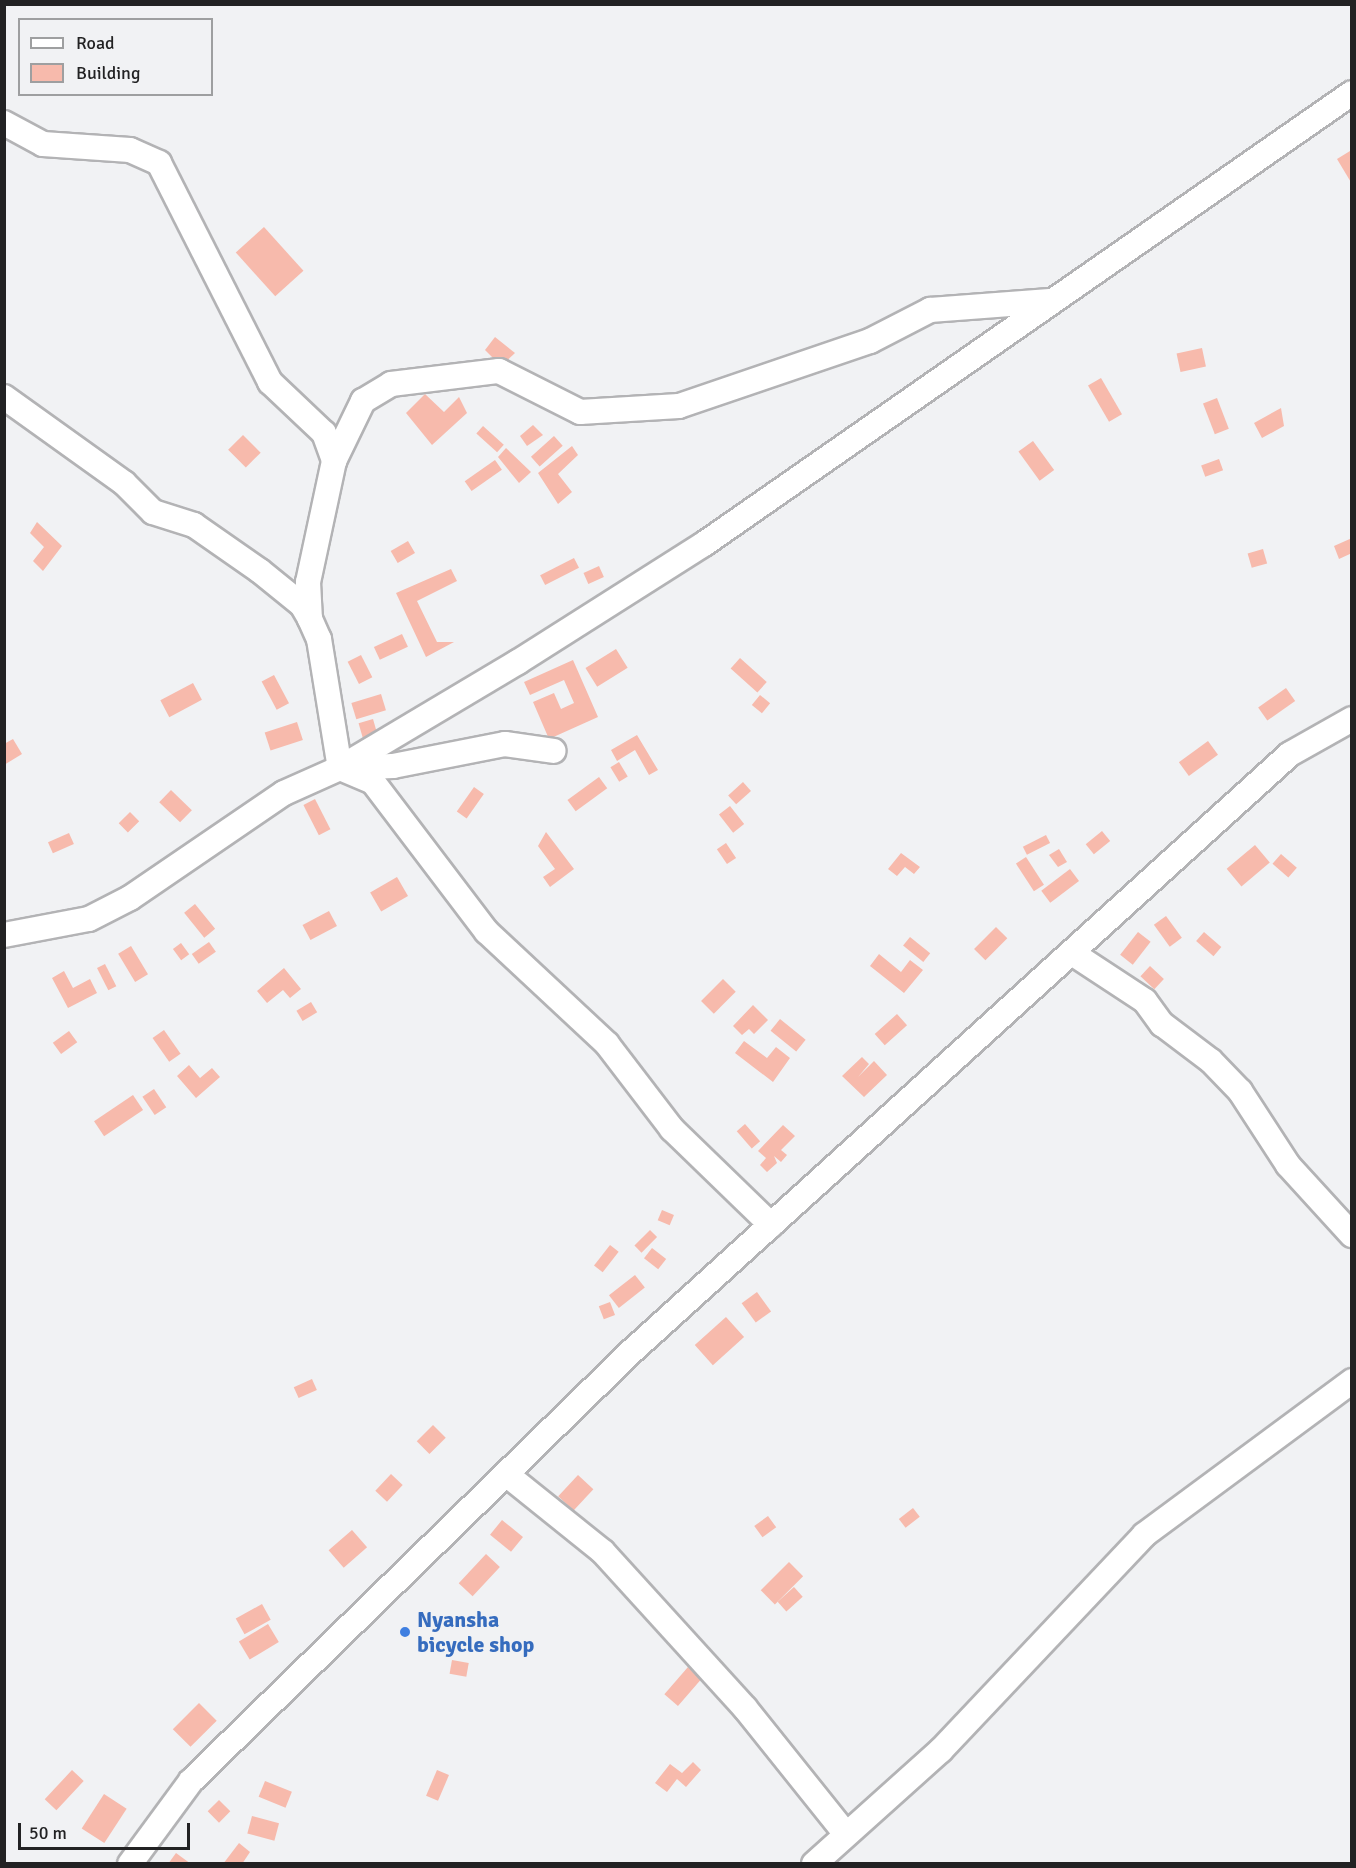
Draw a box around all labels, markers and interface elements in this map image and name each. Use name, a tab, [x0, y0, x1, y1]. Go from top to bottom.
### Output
legend	[18, 18, 213, 96]
text: Road	[76, 32, 115, 54]
text: Building	[76, 62, 140, 84]
place label: Nyansha bicycle shop	[417, 1606, 534, 1658]
marker: Nyansha bicycle shop	[398, 1625, 412, 1639]
scale bar	[21, 1811, 194, 1849]
text: 50 m	[29, 1822, 67, 1844]

